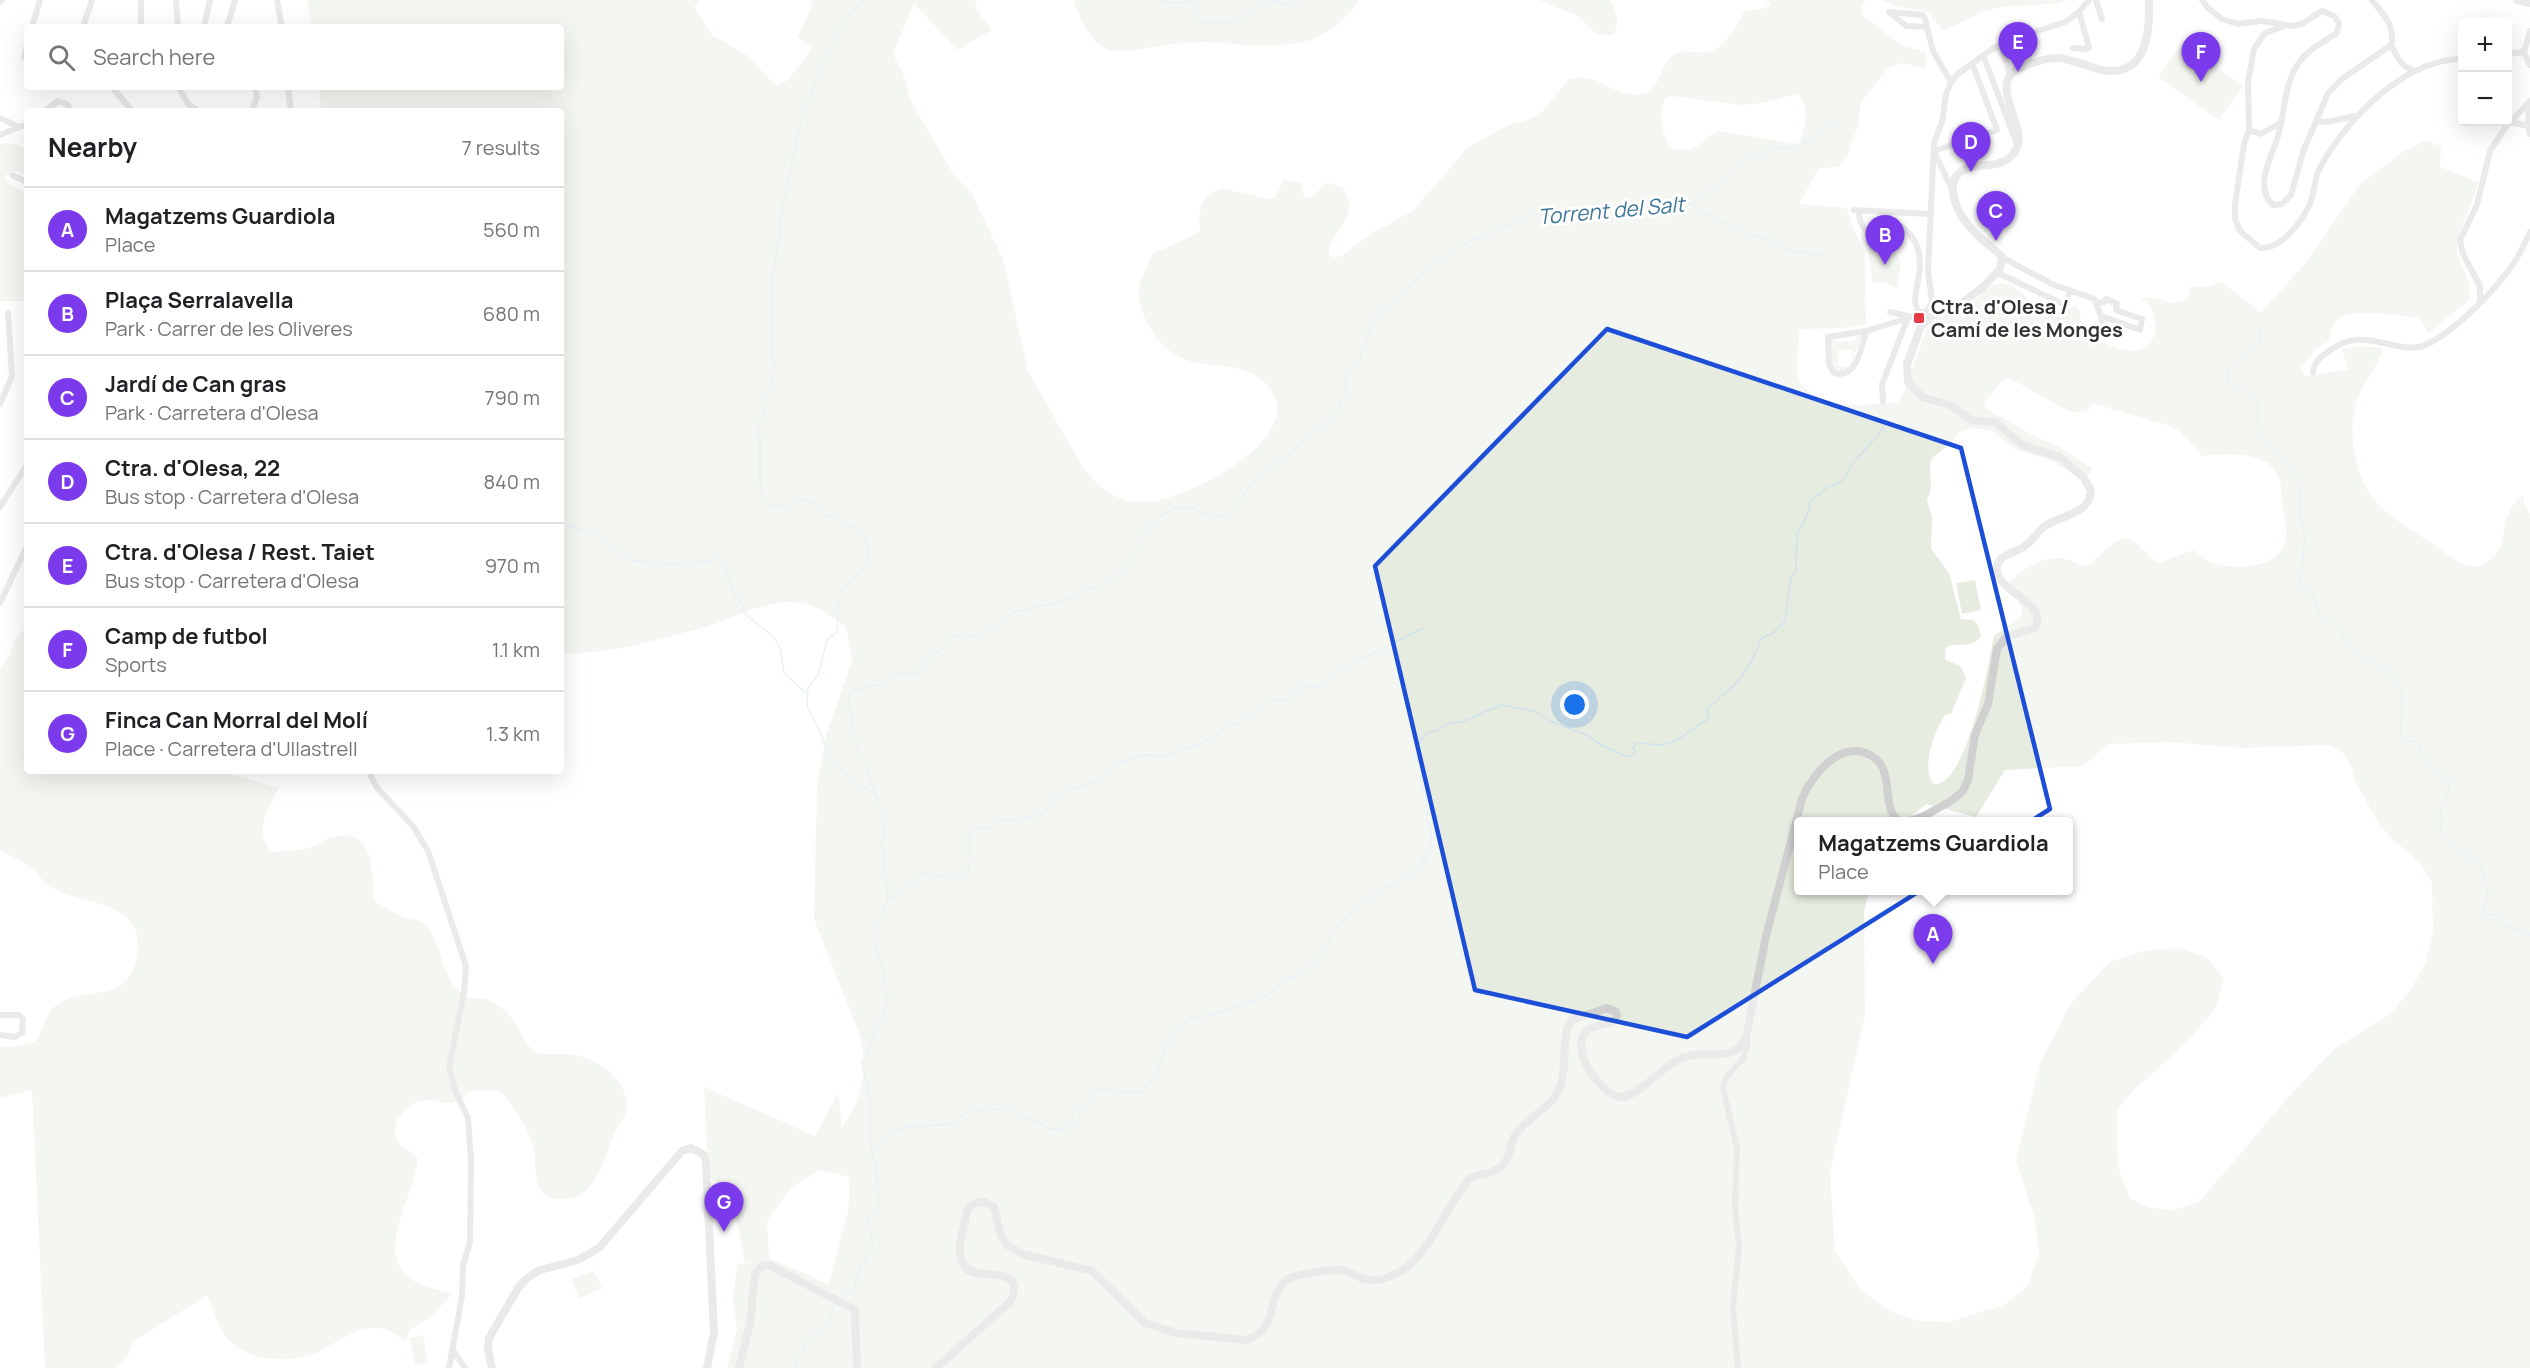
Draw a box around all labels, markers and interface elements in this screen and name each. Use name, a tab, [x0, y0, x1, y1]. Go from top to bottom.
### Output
map controls	[2458, 18, 2512, 126]
button: +	[2458, 18, 2512, 72]
pin: E	[1998, 22, 2038, 72]
search box	[24, 24, 564, 90]
pin: F	[2182, 32, 2220, 82]
icon: search	[45, 41, 78, 74]
text: Search here	[93, 42, 215, 72]
button: −	[2458, 72, 2512, 126]
pin: D	[1952, 122, 1990, 172]
text: Nearby	[48, 129, 137, 165]
text: 7 results	[462, 134, 540, 161]
water label: Torrent del Salt	[1537, 189, 1688, 230]
pin: C	[1976, 192, 2016, 241]
text: Magatzems Guardiola	[105, 201, 335, 231]
text: A	[61, 216, 74, 243]
text: 560 m	[483, 216, 540, 243]
pin: B	[1866, 216, 1904, 265]
text: Place	[105, 231, 155, 258]
text: Plaça Serralavella	[105, 285, 294, 315]
place label: Ctra. d'Olesa / Camí de les Monges	[1931, 293, 2123, 343]
text: B	[61, 300, 74, 327]
text: 680 m	[483, 300, 540, 327]
marker: Ctra. d'Olesa / Camí de les Monges	[1912, 311, 1926, 325]
text: Park · Carrer de les Oliveres	[105, 315, 353, 342]
text: Jardí de Can gras	[105, 369, 286, 399]
text: C	[60, 384, 75, 411]
text: 790 m	[484, 384, 540, 411]
text: Park · Carretera d'Olesa	[105, 399, 319, 426]
text: Ctra. d'Olesa, 22	[105, 453, 280, 483]
text: D	[60, 468, 75, 495]
text: 840 m	[483, 468, 540, 495]
text: Bus stop · Carretera d'Olesa	[105, 483, 359, 510]
text: Ctra. d'Olesa / Rest. Taiet	[105, 537, 375, 567]
text: E	[62, 552, 73, 579]
text: 970 m	[485, 552, 540, 579]
text: Bus stop · Carretera d'Olesa	[105, 567, 359, 594]
text: Camp de futbol	[105, 621, 268, 651]
text: F	[62, 636, 73, 663]
text: 1.1 km	[492, 636, 540, 663]
text: Sports	[105, 651, 167, 678]
your location	[1560, 690, 1589, 719]
text: Finca Can Morral del Molí	[105, 705, 368, 735]
text: G	[60, 720, 75, 747]
text: 1.3 km	[486, 720, 540, 747]
text: Place · Carretera d'Ullastrell	[105, 735, 358, 762]
popup	[1794, 817, 2073, 895]
text: Magatzems Guardiola	[1818, 828, 2049, 858]
text: Place	[1818, 858, 1869, 885]
pin: A	[1914, 914, 1952, 964]
pin: G	[704, 1182, 744, 1232]

